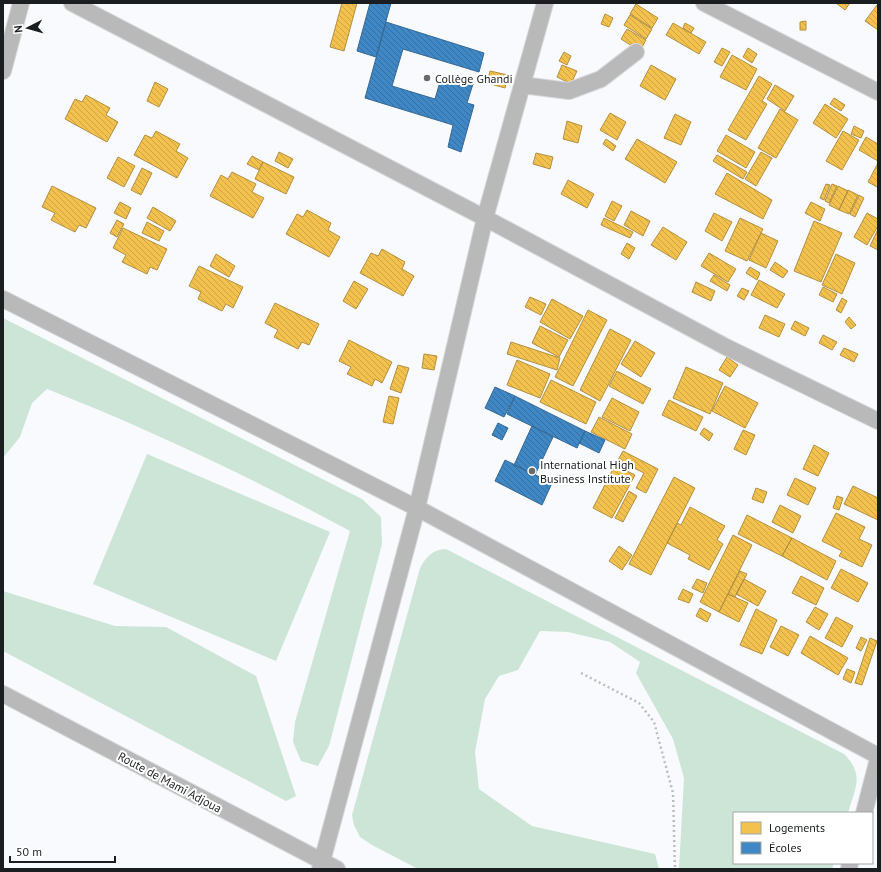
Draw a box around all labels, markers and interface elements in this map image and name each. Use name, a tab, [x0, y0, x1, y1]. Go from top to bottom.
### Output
north arrow	[8, 8, 48, 48]
text: N	[11, 25, 25, 33]
place label: Collège Ghandi	[435, 71, 513, 86]
marker: Collège Ghandi	[422, 73, 432, 83]
place label: International High Business Institute	[540, 457, 634, 486]
marker: International High Business Institute	[527, 466, 537, 476]
street label: Route de Mami Adjoua	[116, 748, 224, 816]
legend	[733, 812, 873, 864]
text: Logements	[769, 820, 825, 835]
scale bar	[10, 838, 115, 864]
text: Écoles	[769, 840, 802, 855]
text: 50 m	[16, 844, 42, 859]

